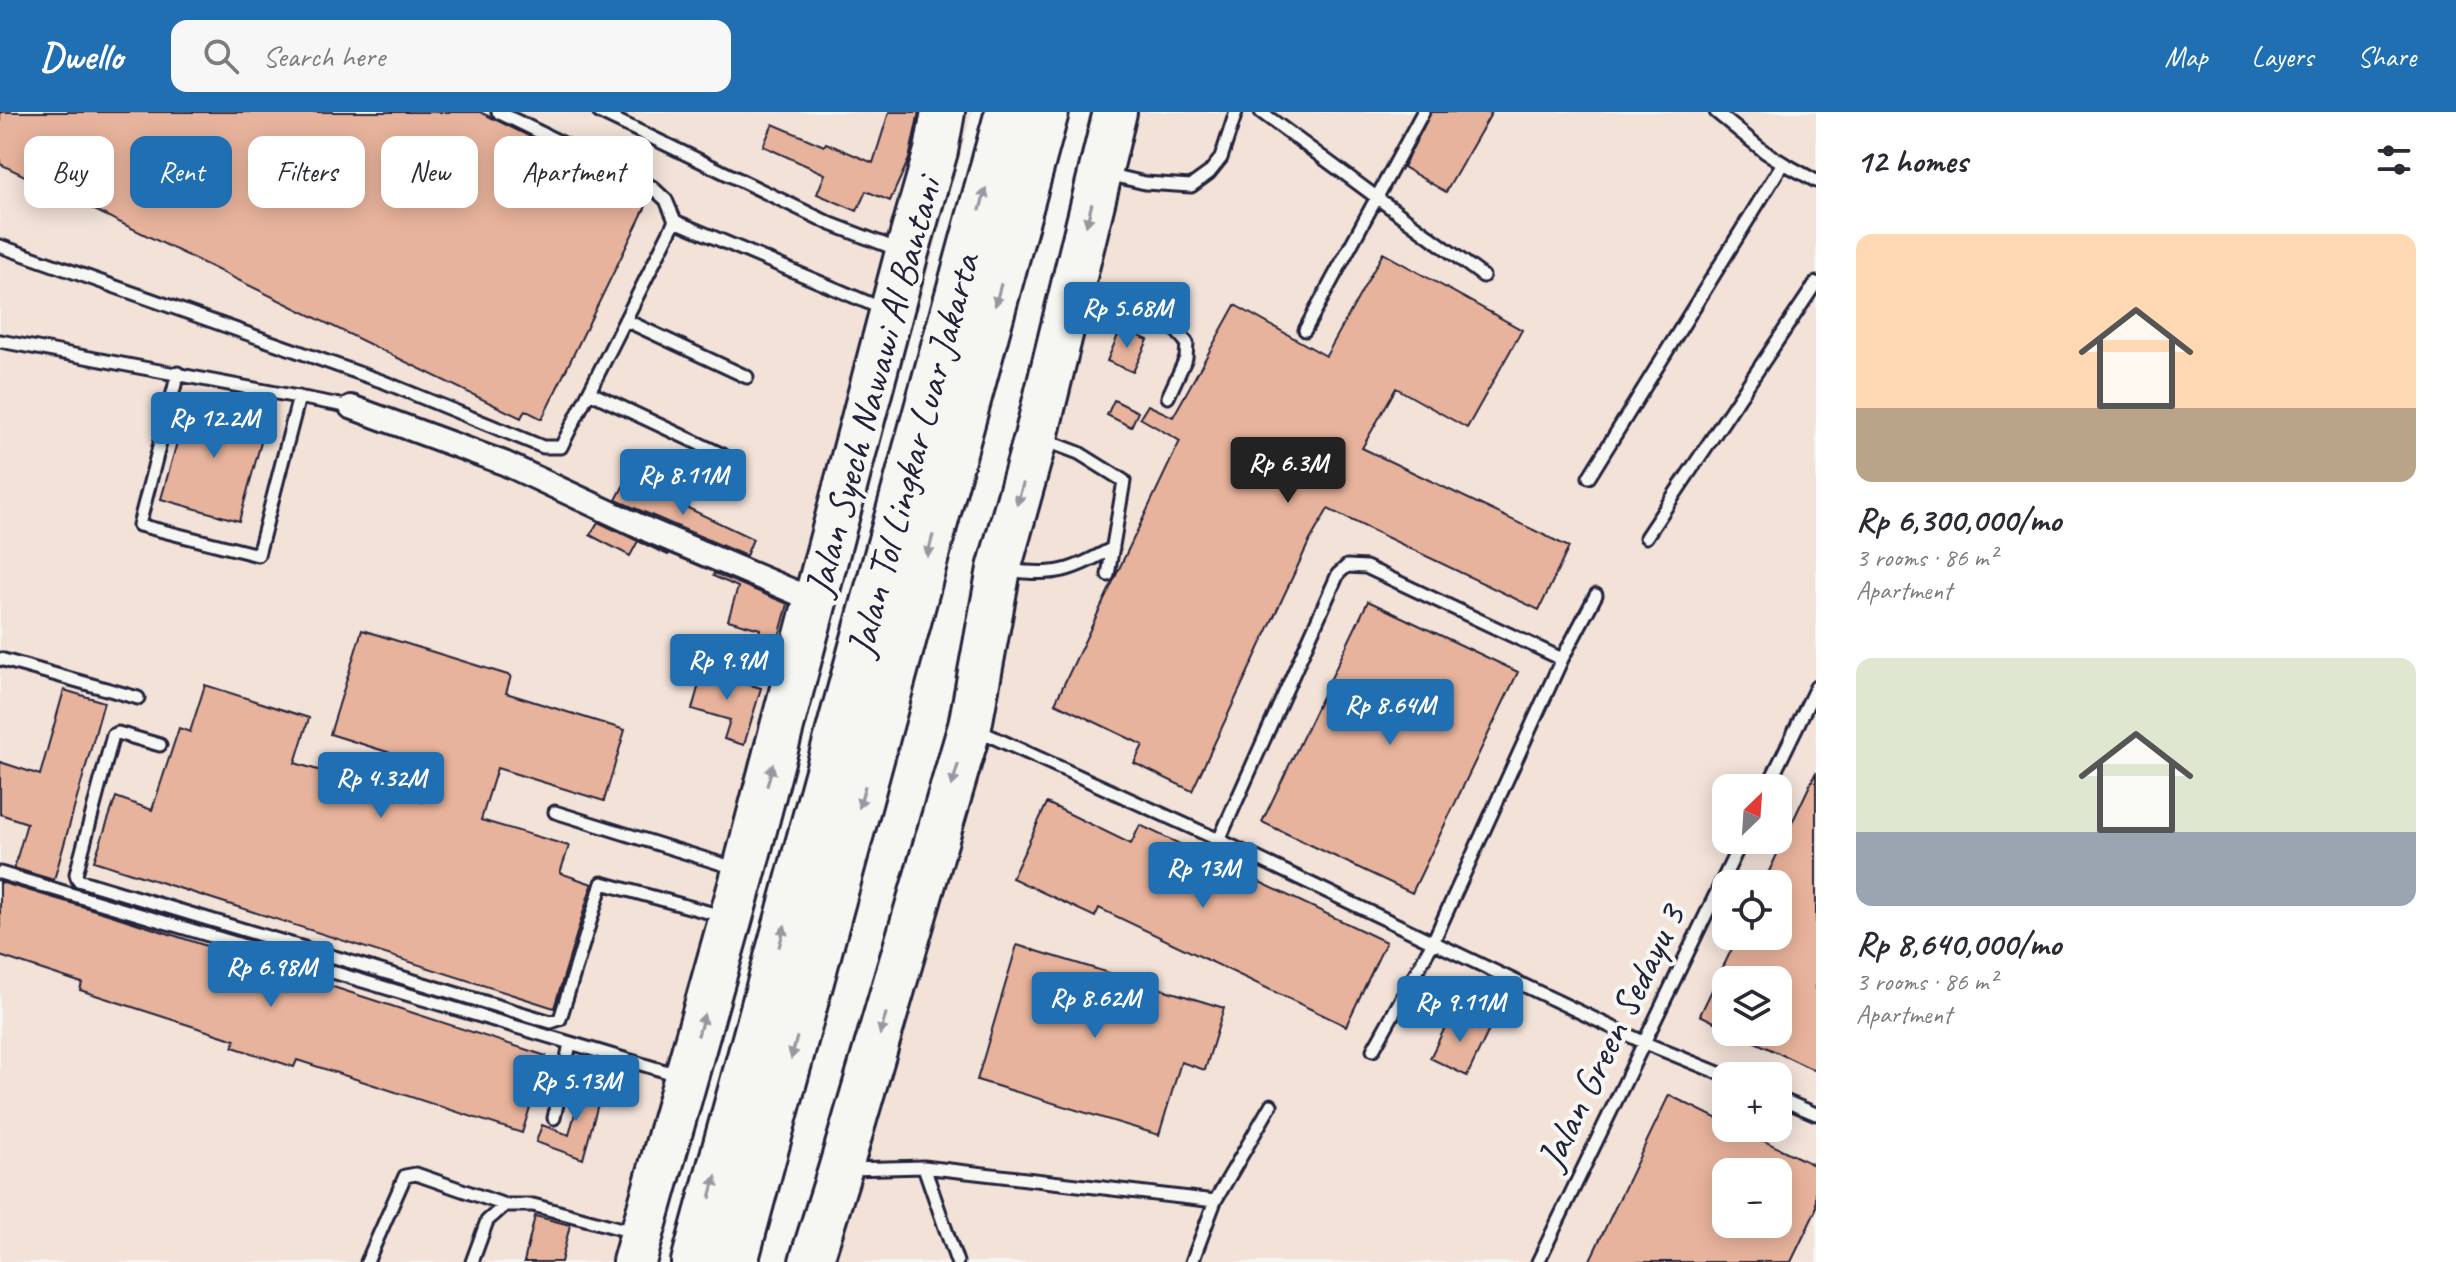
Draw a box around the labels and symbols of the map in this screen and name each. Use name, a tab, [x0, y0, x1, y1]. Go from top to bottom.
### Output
street label: Jalan Syech Nawawi Al Bantani	[793, 168, 954, 603]
one-way arrow	[978, 186, 990, 211]
one-way arrow	[1082, 202, 1095, 227]
street label: Jalan Tol Lingkar Luar Jakarta	[835, 246, 991, 664]
pin: Rp 5.68M	[1044, 282, 1210, 350]
one-way arrow	[991, 283, 1003, 308]
pin: Rp 12.2M	[131, 392, 297, 460]
pin: Rp 6.3M	[1214, 437, 1362, 505]
pin: Rp 8.11M	[600, 449, 766, 517]
one-way arrow	[1013, 482, 1025, 507]
one-way arrow	[923, 534, 935, 559]
pin: Rp 9.9M	[653, 634, 801, 702]
pin: Rp 8.64M	[1307, 679, 1473, 747]
pin: Rp 4.32M	[298, 752, 464, 820]
one-way arrow	[764, 762, 776, 787]
one-way arrow	[949, 762, 961, 787]
north arrow	[1712, 774, 1792, 854]
one-way arrow	[855, 786, 868, 810]
pin: Rp 13M	[1138, 842, 1268, 910]
street label: Jalan Green Sedayu 3	[1525, 894, 1698, 1179]
one-way arrow	[776, 923, 789, 947]
pin: Rp 6.98M	[188, 941, 354, 1009]
pin: Rp 8.62M	[1012, 972, 1178, 1040]
pin: Rp 9.11M	[1377, 976, 1543, 1044]
one-way arrow	[695, 1013, 708, 1037]
one-way arrow	[876, 1013, 889, 1037]
one-way arrow	[787, 1037, 800, 1061]
pin: Rp 5.13M	[493, 1055, 659, 1123]
one-way arrow	[708, 1174, 720, 1199]

